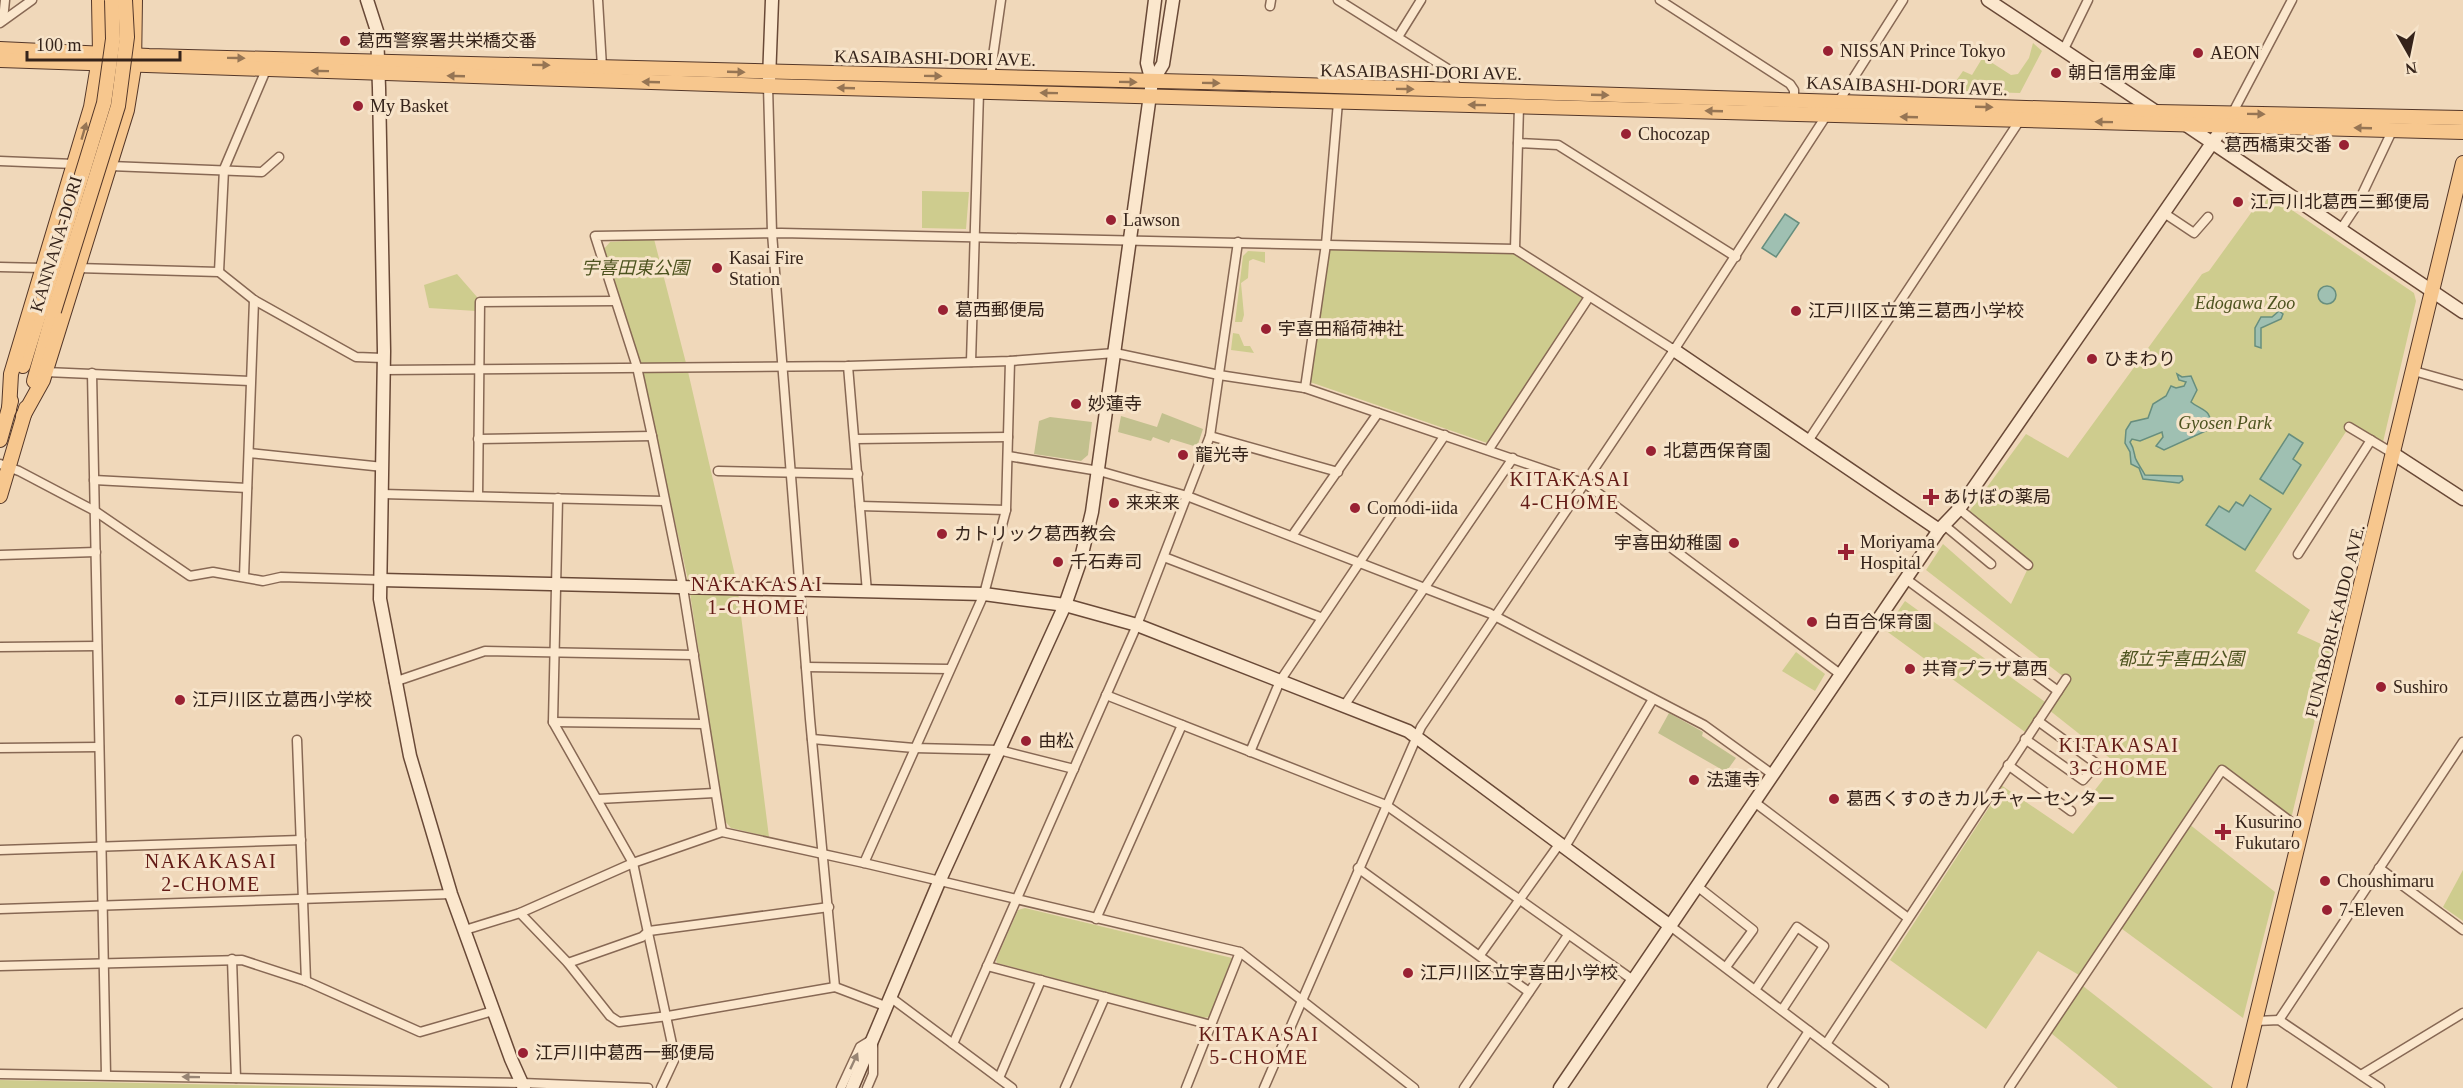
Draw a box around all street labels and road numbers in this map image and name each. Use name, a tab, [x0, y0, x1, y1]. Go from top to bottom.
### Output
street label: KASAIBASHI-DORI AVE.	[834, 46, 1036, 70]
street label: KASAIBASHI-DORI AVE.	[1320, 60, 1522, 84]
street label: KASAIBASHI-DORI AVE.	[1806, 72, 2008, 100]
street label: KANNANA-DORI	[26, 174, 86, 314]
street label: FUNABORI-KAIDO AVE.	[2301, 522, 2369, 720]

